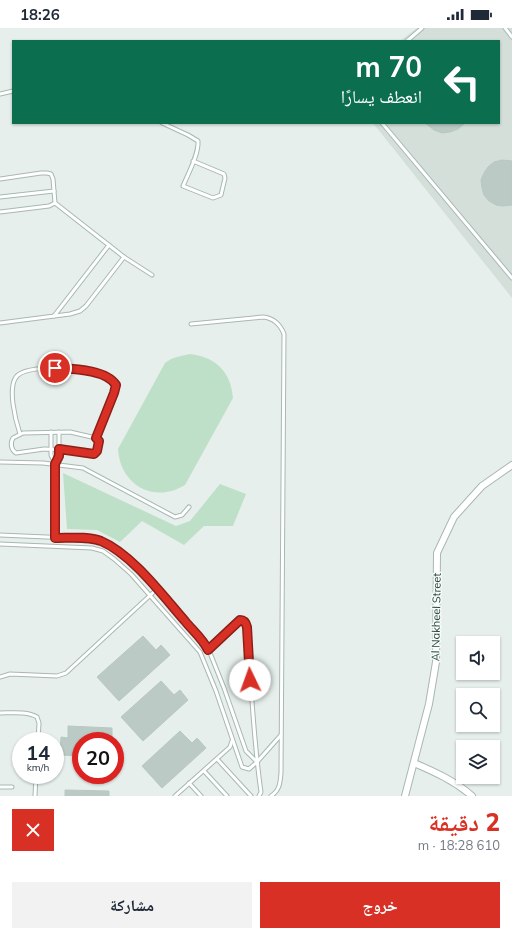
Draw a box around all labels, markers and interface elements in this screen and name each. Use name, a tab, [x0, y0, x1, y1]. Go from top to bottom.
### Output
text: 18:26	[20, 5, 60, 24]
text: 70 m	[356, 49, 422, 84]
icon: left	[436, 56, 488, 108]
text: انعطف يسارًا	[341, 85, 422, 108]
pin	[38, 351, 72, 385]
icon: arrive	[44, 357, 66, 379]
street label: Al Nakheel Street	[428, 573, 444, 661]
map controls	[456, 636, 500, 784]
button: sound	[456, 636, 500, 680]
position arrow	[229, 659, 271, 701]
button: search	[456, 688, 500, 732]
speed limit sign: 20	[72, 732, 124, 784]
text: 14	[26, 740, 50, 765]
button: layers	[456, 740, 500, 784]
text: km/h	[27, 761, 49, 774]
text: 2 دقيقة	[428, 807, 500, 837]
button: close	[12, 809, 54, 851]
text: 610 m · 18:28	[418, 837, 500, 853]
button: مشاركة	[12, 882, 252, 928]
button: خروج	[260, 882, 500, 928]

